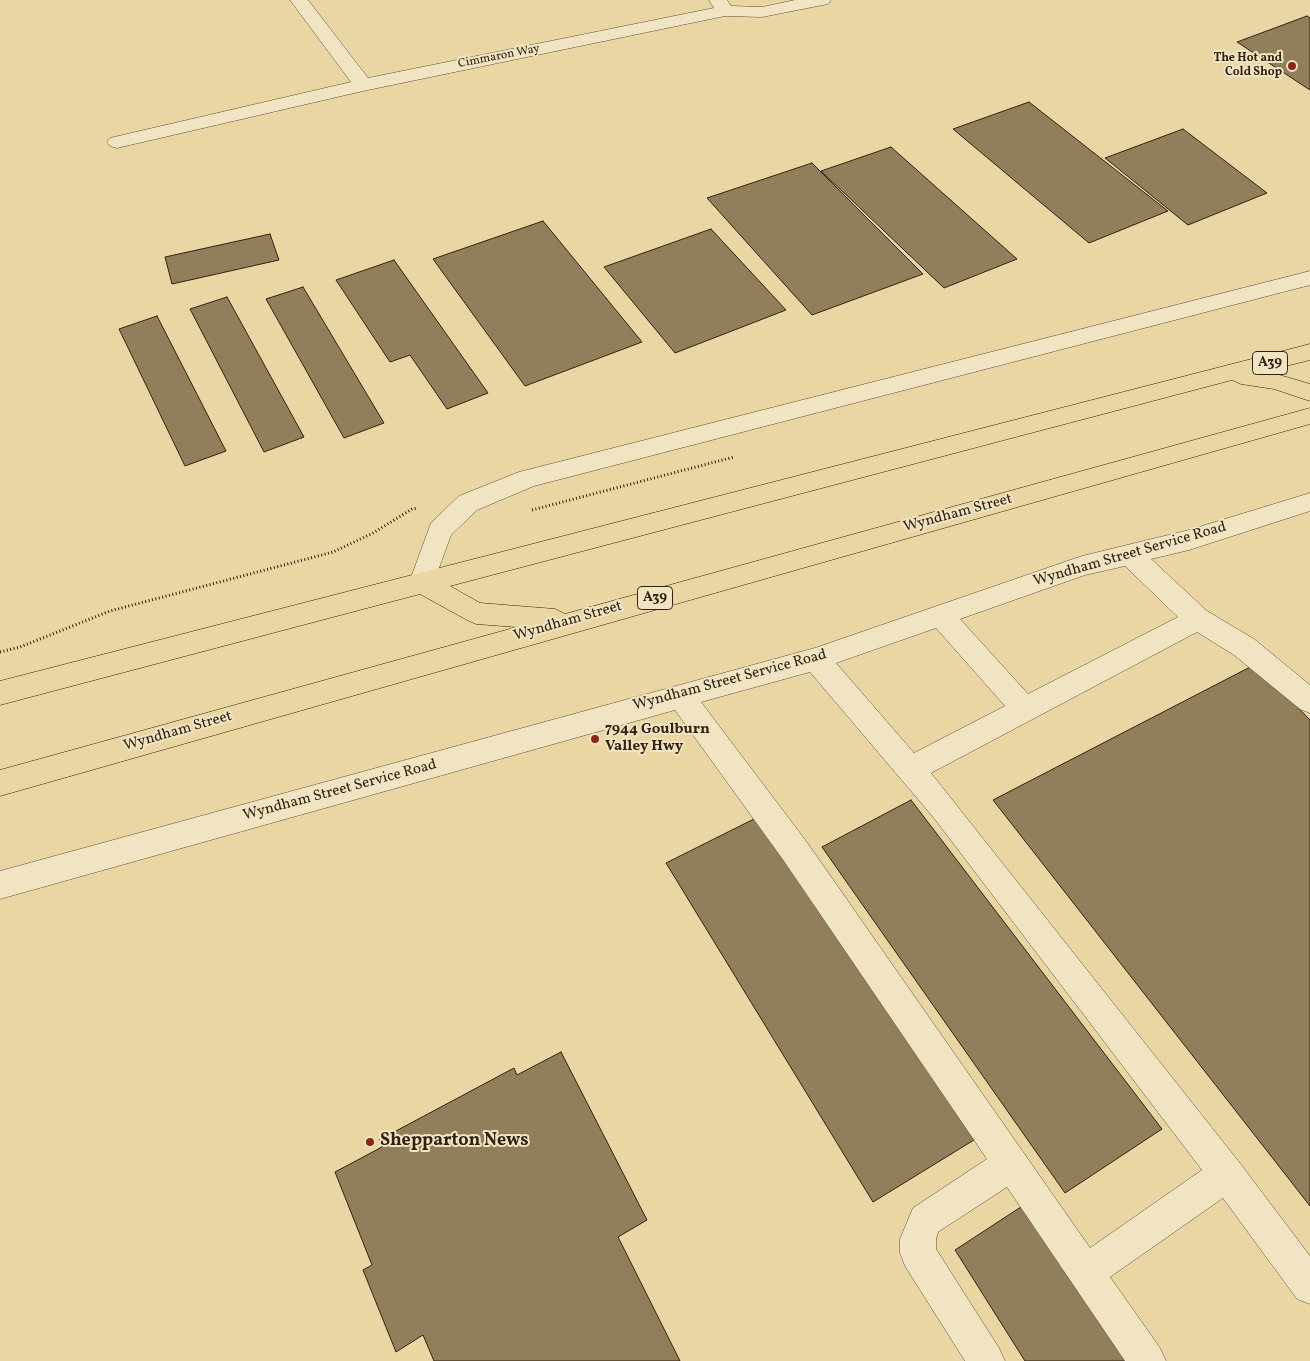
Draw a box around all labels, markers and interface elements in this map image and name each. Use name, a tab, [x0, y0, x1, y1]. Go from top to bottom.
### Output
street label: Cimmaron Way	[457, 42, 541, 72]
place label: The Hot and Cold Shop	[1214, 52, 1282, 80]
marker: The Hot and Cold Shop	[1286, 60, 1298, 72]
road number: A39	[1252, 352, 1288, 374]
street label: Wyndham Street	[902, 491, 1014, 537]
street label: Wyndham Street Service Road	[1032, 519, 1228, 591]
road number: A39	[638, 586, 672, 610]
street label: Wyndham Street	[512, 598, 624, 646]
street label: Wyndham Street Service Road	[631, 646, 829, 716]
street label: Wyndham Street	[122, 708, 234, 756]
place label: 7944 Goulburn Valley Hwy	[605, 721, 710, 756]
marker: 7944 Goulburn Valley Hwy	[589, 733, 601, 745]
street label: Wyndham Street Service Road	[241, 756, 439, 826]
place label: Shepparton News	[380, 1131, 528, 1153]
marker: Shepparton News	[364, 1136, 376, 1148]

